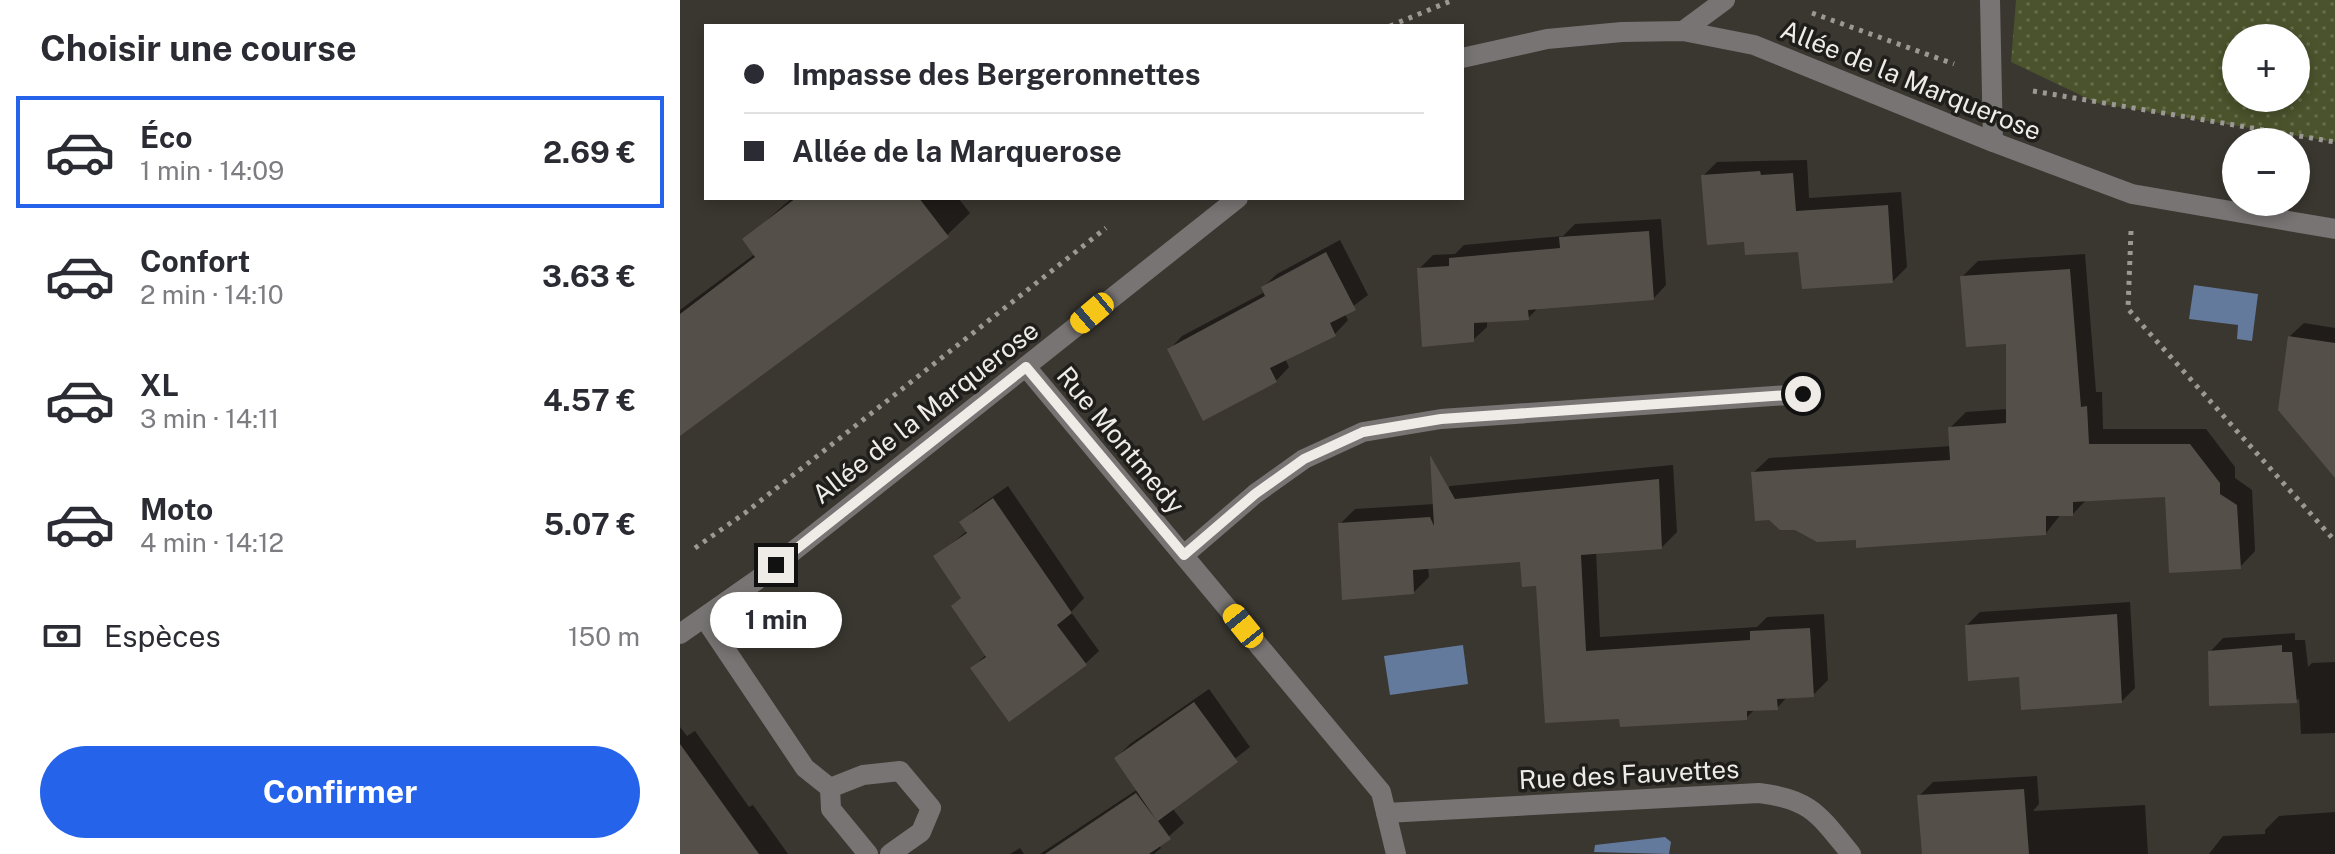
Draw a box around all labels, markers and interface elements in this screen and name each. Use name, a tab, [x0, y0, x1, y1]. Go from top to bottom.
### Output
street label: Allée de la Marquerose	[1776, 13, 2046, 147]
map controls	[2222, 24, 2310, 216]
button: +	[2222, 24, 2310, 112]
text: Choisir une course	[40, 27, 357, 69]
text: Impasse des Bergeronnettes	[792, 56, 1201, 92]
icon: car	[44, 116, 116, 188]
text: Éco	[140, 119, 193, 155]
button: −	[2222, 128, 2310, 216]
text: Allée de la Marquerose	[792, 133, 1122, 169]
text: 2.69 €	[543, 134, 636, 170]
text: 1 min · 14:09	[140, 155, 284, 186]
icon: car	[44, 240, 116, 312]
text: Confort	[140, 243, 250, 279]
text: 3.63 €	[542, 258, 636, 294]
text: 2 min · 14:10	[140, 279, 284, 310]
car	[1066, 288, 1118, 338]
street label: Allée de la Marquerose	[806, 314, 1044, 510]
street label: Rue Montmedy	[1051, 360, 1191, 520]
icon: car	[44, 364, 116, 436]
text: XL	[140, 367, 179, 403]
route start	[1785, 376, 1821, 412]
text: 4.57 €	[543, 382, 636, 418]
text: 3 min · 14:11	[140, 403, 279, 434]
icon: car	[44, 488, 116, 560]
text: Moto	[140, 491, 213, 527]
text: 5.07 €	[544, 506, 636, 542]
text: 4 min · 14:12	[140, 527, 284, 558]
route end	[758, 547, 794, 583]
callout: 1 min	[710, 593, 842, 649]
car	[1219, 600, 1267, 652]
text: 1 min	[745, 604, 807, 635]
icon: cash	[40, 614, 84, 658]
text: Espèces	[104, 618, 221, 654]
text: 150 m	[568, 621, 640, 652]
button: Confirmer	[40, 746, 640, 838]
street label: Rue des Fauvettes	[1518, 753, 1740, 795]

